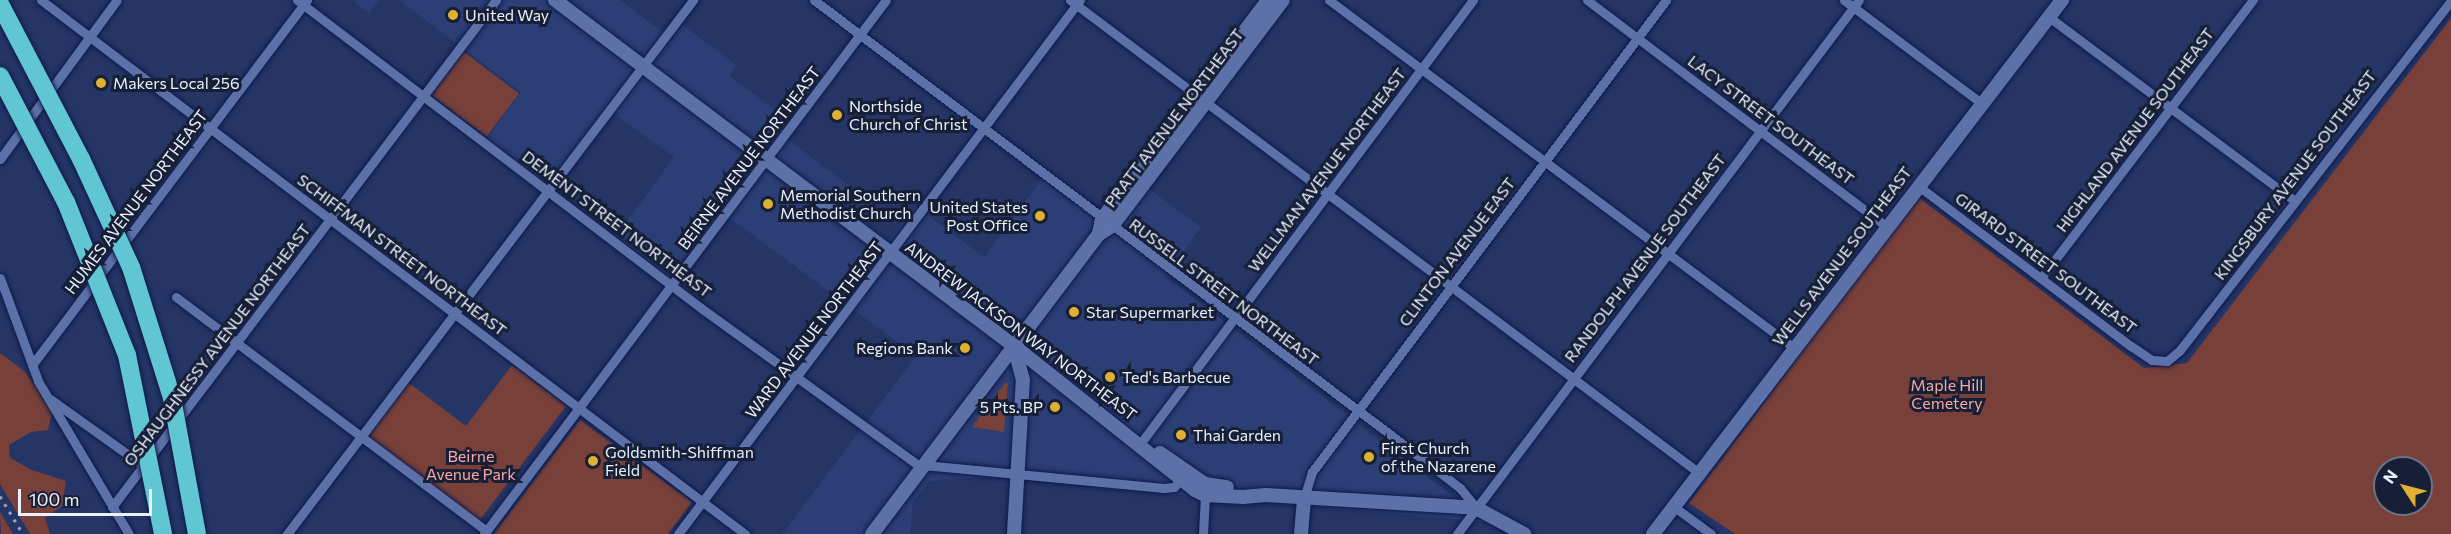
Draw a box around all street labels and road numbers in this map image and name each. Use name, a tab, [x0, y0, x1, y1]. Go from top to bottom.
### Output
street label: HIGHLAND AVENUE SOUTHEAST	[2052, 24, 2218, 236]
street label: PRATT AVENUE NORTHEAST	[1101, 25, 1247, 211]
street label: LACY STREET SOUTHEAST	[1684, 51, 1858, 189]
street label: BEIRNE AVENUE NORTHEAST	[674, 63, 824, 253]
street label: WELLMAN AVENUE NORTHEAST	[1244, 64, 1410, 276]
street label: KINGSBURY AVENUE SOUTHEAST	[2210, 67, 2380, 283]
street label: HUMES AVENUE NORTHEAST	[61, 106, 211, 298]
street label: DEMENT STREET NORTHEAST	[519, 147, 715, 301]
street label: RANDOLPH AVENUE SOUTHEAST	[1560, 150, 1730, 366]
street label: WELLS AVENUE SOUTHEAST	[1768, 163, 1916, 349]
street label: SCHIFFMAN STREET NORTHEAST	[294, 170, 510, 340]
street label: CLINTON AVENUE EAST	[1395, 174, 1519, 330]
street label: GIRARD STREET SOUTHEAST	[1951, 188, 2141, 338]
street label: RUSSELL STREET NORTHEAST	[1126, 215, 1322, 369]
street label: OSHAUGHNESSY AVENUE NORTHEAST	[120, 220, 314, 470]
street label: WARD AVENUE NORTHEAST	[741, 238, 887, 422]
street label: ANDREW JACKSON WAY NORTHEAST	[901, 238, 1141, 424]

